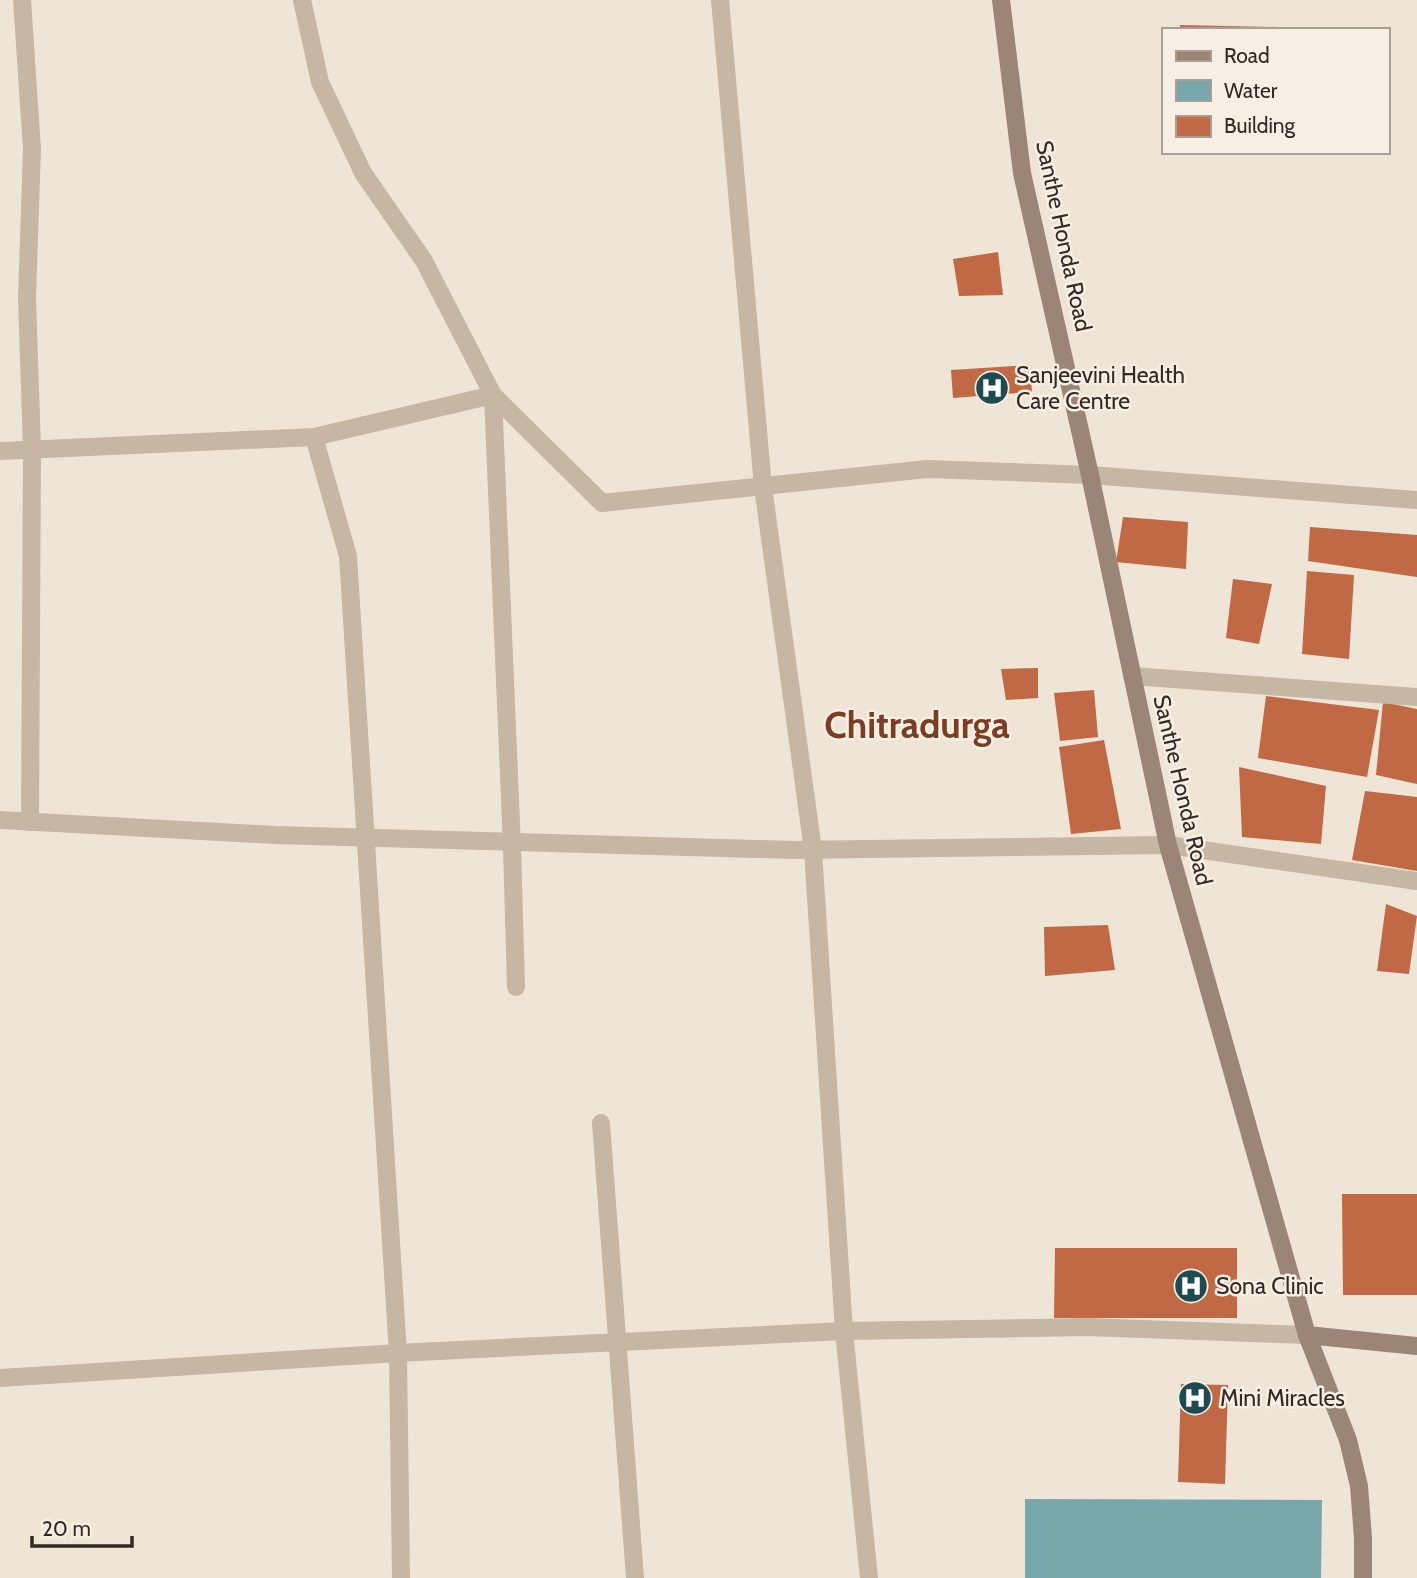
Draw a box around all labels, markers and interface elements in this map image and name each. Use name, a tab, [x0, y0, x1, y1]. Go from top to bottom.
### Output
legend	[1162, 28, 1389, 154]
text: Road	[1224, 43, 1270, 68]
text: Water	[1224, 78, 1278, 103]
text: Building	[1224, 113, 1296, 138]
street label: Santhe Honda Road	[1030, 138, 1098, 334]
place label: Sanjeevini Health Care Centre	[1016, 361, 1185, 415]
hospital icon: Sanjeevini Health Care Centre	[973, 369, 1011, 407]
street label: Santhe Honda Road	[1147, 692, 1219, 888]
district label: Chitradurga	[824, 702, 1010, 747]
hospital icon: Sona Clinic	[1172, 1267, 1210, 1305]
place label: Sona Clinic	[1216, 1272, 1324, 1300]
hospital icon: Mini Miracles	[1176, 1379, 1214, 1417]
place label: Mini Miracles	[1220, 1384, 1345, 1412]
scale bar	[32, 1504, 131, 1548]
text: 20 m	[42, 1516, 91, 1541]

